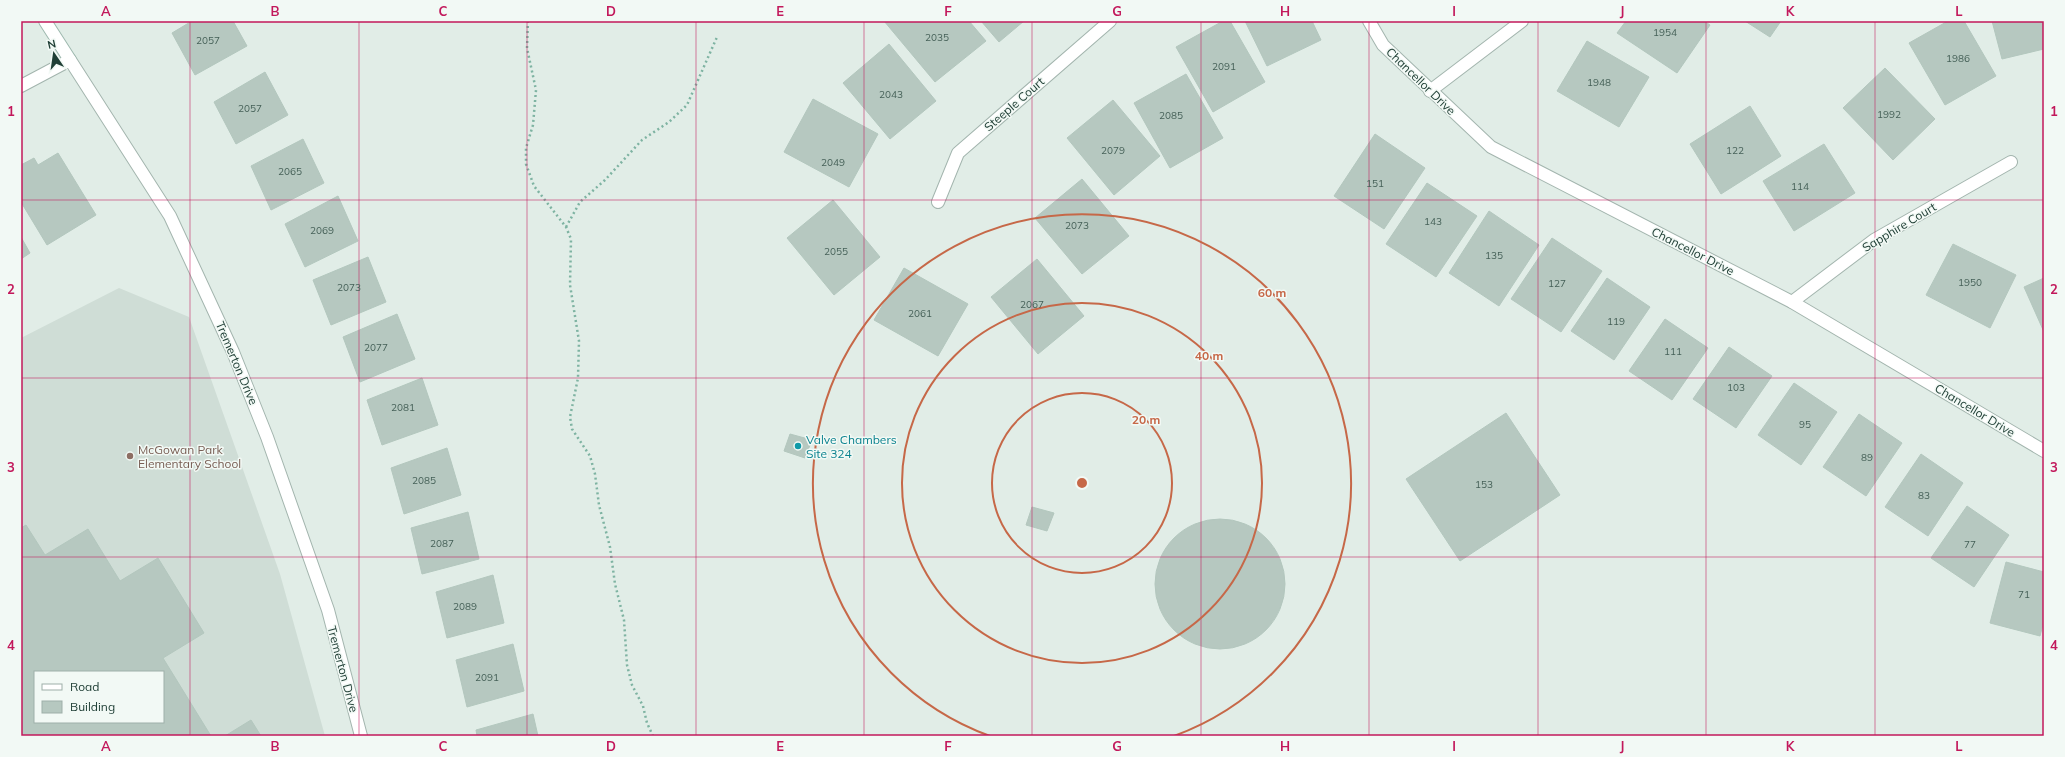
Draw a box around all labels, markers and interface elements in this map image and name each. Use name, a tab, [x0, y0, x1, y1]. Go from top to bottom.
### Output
text: A	[101, 3, 111, 19]
text: B	[271, 3, 280, 19]
text: C	[439, 3, 448, 19]
text: D	[606, 3, 616, 19]
text: E	[776, 3, 784, 19]
text: F	[944, 3, 952, 19]
text: G	[1112, 3, 1122, 19]
text: H	[1280, 3, 1290, 19]
text: I	[1452, 3, 1456, 19]
text: J	[1620, 3, 1624, 19]
text: K	[1786, 3, 1796, 19]
text: L	[1955, 3, 1963, 19]
house number: 1954	[1653, 26, 1677, 39]
house number: 2035	[925, 31, 949, 44]
north arrow	[34, 34, 74, 74]
house number: 2057	[196, 34, 220, 47]
text: N	[46, 37, 57, 52]
street label: Chancellor Drive	[1383, 44, 1459, 118]
house number: 1986	[1946, 52, 1970, 65]
house number: 2091	[1212, 60, 1236, 73]
street label: Steeple Court	[981, 74, 1047, 134]
house number: 1948	[1587, 76, 1611, 89]
house number: 2043	[879, 88, 903, 101]
house number: 2057	[238, 102, 262, 115]
text: 1	[7, 103, 15, 119]
text: 1	[2050, 103, 2058, 119]
house number: 1992	[1877, 108, 1901, 121]
house number: 2085	[1159, 109, 1183, 122]
house number: 2079	[1101, 144, 1125, 157]
house number: 122	[1726, 144, 1744, 157]
house number: 2049	[821, 156, 845, 169]
house number: 2065	[278, 165, 302, 178]
house number: 151	[1366, 177, 1384, 190]
house number: 114	[1791, 180, 1809, 193]
street label: Sapphire Court	[1859, 199, 1939, 255]
house number: 143	[1424, 215, 1442, 228]
house number: 2073	[1065, 219, 1089, 232]
house number: 2069	[310, 224, 334, 237]
street label: Chancellor Drive	[1649, 224, 1737, 278]
house number: 2055	[824, 245, 848, 258]
house number: 135	[1485, 249, 1503, 262]
house number: 1950	[1958, 276, 1982, 289]
house number: 127	[1548, 277, 1566, 290]
text: 2	[7, 281, 15, 297]
house number: 2073	[337, 281, 361, 294]
text: 2	[2050, 281, 2058, 297]
text: 60 m	[1258, 285, 1286, 300]
house number: 2067	[1020, 298, 1044, 311]
house number: 2061	[908, 307, 932, 320]
house number: 119	[1607, 315, 1625, 328]
street label: Tremerton Drive	[213, 319, 261, 407]
house number: 2077	[364, 341, 388, 354]
house number: 111	[1664, 345, 1682, 358]
text: 40 m	[1195, 348, 1223, 363]
street label: Chancellor Drive	[1932, 380, 2018, 440]
house number: 103	[1727, 381, 1745, 394]
house number: 2081	[391, 401, 415, 414]
text: 20 m	[1132, 412, 1160, 427]
house number: 95	[1799, 418, 1811, 431]
place label: Valve Chambers Site 324	[806, 432, 897, 461]
marker: Valve Chambers Site 324	[793, 441, 803, 451]
place label: McGowan Park Elementary School	[138, 442, 241, 471]
marker: McGowan Park Elementary School	[125, 451, 135, 461]
house number: 89	[1861, 451, 1873, 464]
text: 3	[7, 459, 15, 475]
text: 3	[2050, 459, 2058, 475]
house number: 2085	[412, 474, 436, 487]
centre of rings	[1075, 476, 1089, 490]
house number: 153	[1475, 478, 1493, 491]
house number: 83	[1918, 489, 1930, 502]
house number: 2087	[430, 537, 454, 550]
house number: 77	[1964, 538, 1976, 551]
house number: 71	[2018, 588, 2030, 601]
house number: 2089	[453, 600, 477, 613]
street label: Tremerton Drive	[324, 624, 362, 714]
text: 4	[7, 637, 15, 653]
text: 4	[2050, 637, 2058, 653]
legend	[34, 671, 164, 723]
house number: 2091	[475, 671, 499, 684]
text: Road	[70, 679, 99, 694]
text: Building	[70, 699, 115, 714]
text: A	[101, 738, 111, 754]
text: B	[271, 738, 280, 754]
text: C	[439, 738, 448, 754]
text: D	[606, 738, 616, 754]
text: E	[776, 738, 784, 754]
text: F	[944, 738, 952, 754]
text: G	[1112, 738, 1122, 754]
text: H	[1280, 738, 1290, 754]
text: I	[1452, 738, 1456, 754]
text: J	[1620, 738, 1624, 754]
text: K	[1786, 738, 1796, 754]
text: L	[1955, 738, 1963, 754]

